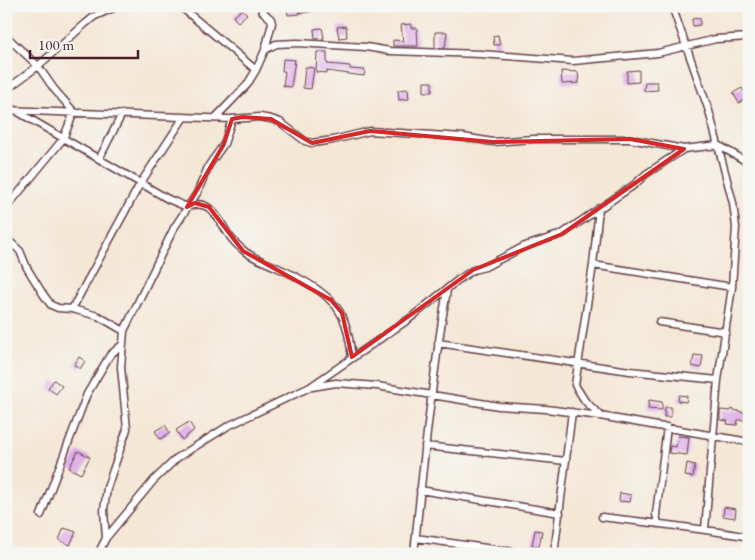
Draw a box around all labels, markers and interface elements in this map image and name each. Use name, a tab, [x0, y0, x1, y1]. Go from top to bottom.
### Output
scale bar	[30, 28, 138, 60]
text: 100 m	[38, 35, 75, 54]

